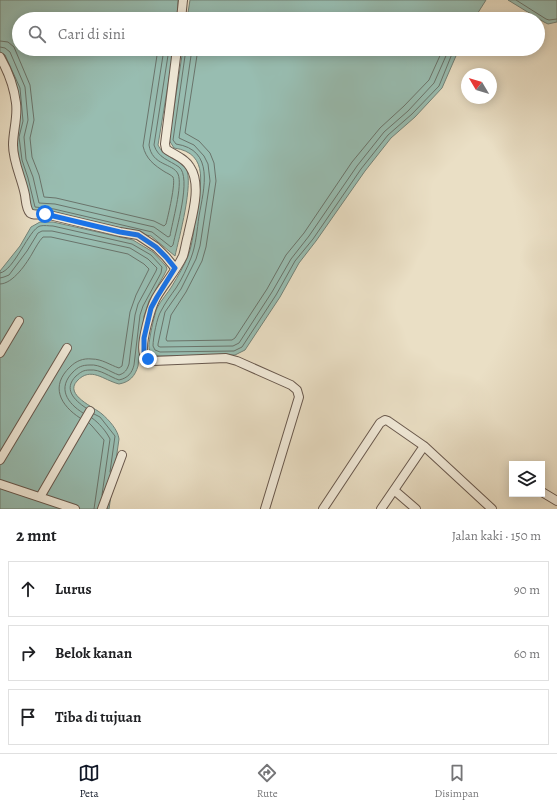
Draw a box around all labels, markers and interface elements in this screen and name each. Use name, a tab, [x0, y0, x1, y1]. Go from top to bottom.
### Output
search box	[12, 12, 545, 56]
icon: search	[26, 23, 48, 45]
text: Cari di sini	[58, 24, 125, 44]
north arrow	[461, 68, 497, 104]
route start	[36, 205, 54, 223]
route end	[139, 350, 157, 368]
map controls	[509, 461, 545, 497]
button: layers	[509, 461, 545, 497]
text: 2 mnt	[16, 524, 57, 547]
text: Jalan kaki · 150 m	[452, 527, 541, 544]
icon: ahead	[17, 578, 39, 600]
text: Lurus	[55, 579, 92, 599]
text: 90 m	[514, 581, 540, 598]
icon: right	[17, 642, 39, 664]
text: Belok kanan	[55, 643, 132, 663]
text: 60 m	[514, 645, 540, 662]
icon: arrive	[17, 706, 39, 728]
text: Tiba di tujuan	[55, 707, 141, 727]
tab: Peta	[78, 762, 100, 801]
tab: Rute	[256, 762, 278, 801]
tab: Disimpan	[434, 762, 479, 801]

